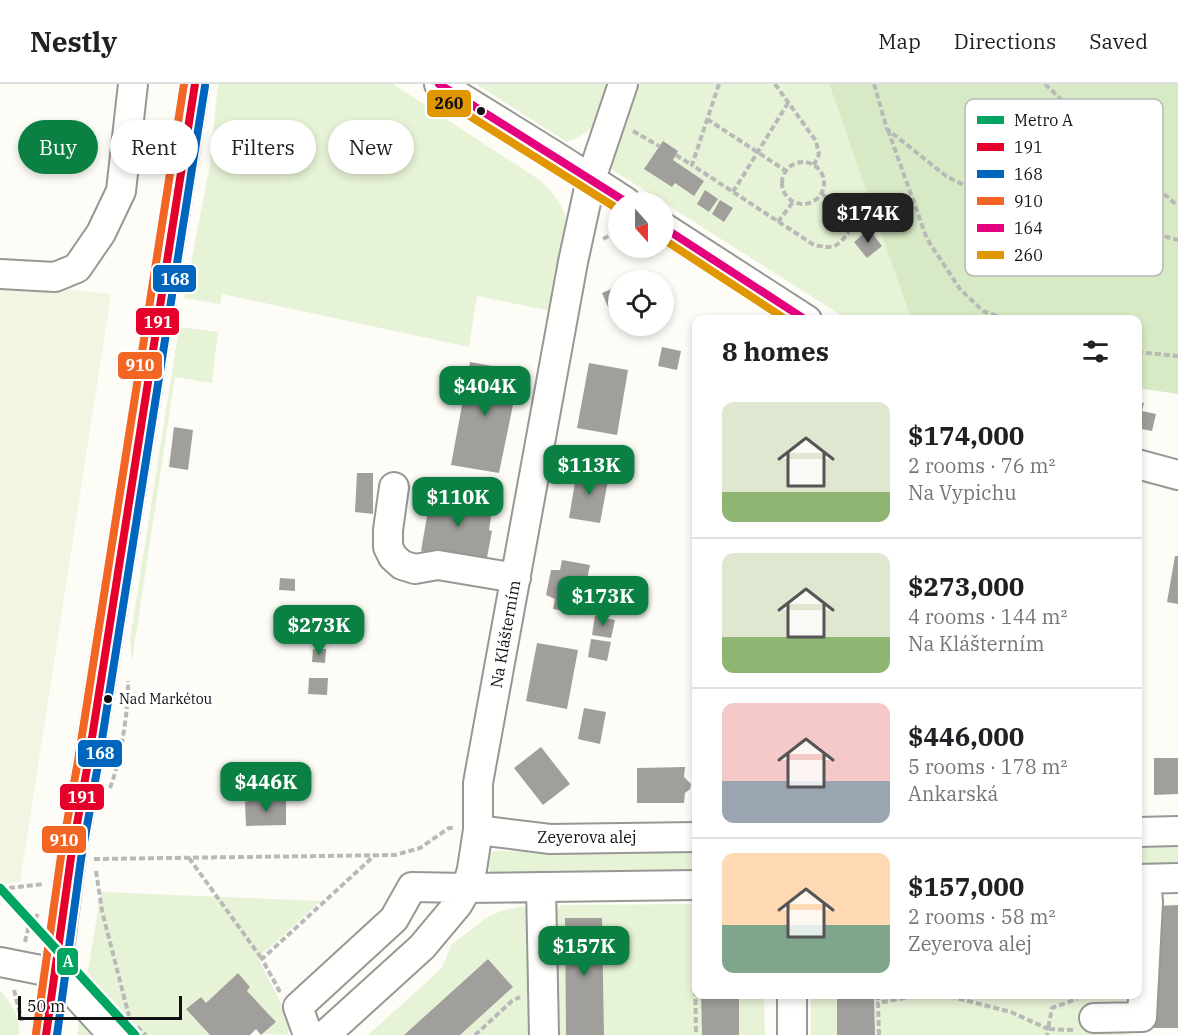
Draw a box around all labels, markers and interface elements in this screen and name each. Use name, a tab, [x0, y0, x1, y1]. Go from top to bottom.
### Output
text: Nestly	[30, 23, 117, 60]
text: Map	[878, 27, 921, 55]
text: Directions	[954, 27, 1056, 55]
text: Saved	[1089, 27, 1148, 55]
line badge: 260	[426, 89, 472, 118]
text: 260	[435, 93, 464, 113]
legend	[965, 99, 1163, 276]
unlabelled marker	[475, 105, 487, 117]
text: Metro A	[1014, 110, 1073, 130]
chip: Buy	[18, 120, 98, 174]
chip: Rent	[110, 120, 198, 174]
chip: Filters	[210, 120, 316, 174]
chip: New	[328, 120, 414, 174]
text: 191	[1014, 137, 1043, 157]
text: 168	[1014, 164, 1043, 184]
text: 910	[1014, 191, 1043, 211]
north arrow	[608, 192, 674, 258]
map controls	[608, 192, 674, 336]
pin: $174K	[826, 193, 910, 244]
text: $174K	[836, 199, 900, 226]
text: 164	[1014, 218, 1043, 238]
text: 260	[1014, 245, 1043, 265]
line badge: 168	[152, 264, 197, 293]
text: 168	[161, 269, 190, 289]
button: locate	[608, 270, 674, 336]
line badge: 191	[135, 307, 180, 336]
text: 191	[144, 312, 172, 332]
text: 8 homes	[722, 334, 829, 368]
icon: filters	[1079, 335, 1112, 368]
line badge: 910	[117, 351, 163, 380]
text: 910	[126, 355, 155, 375]
pin: $404K	[443, 366, 527, 417]
text: $404K	[453, 372, 517, 399]
text: $174,000	[908, 418, 1024, 452]
icon: home	[770, 426, 842, 498]
pin: $113K	[547, 445, 631, 496]
text: $113K	[557, 451, 621, 478]
text: 2 rooms · 76 m²	[908, 452, 1055, 479]
pin: $110K	[416, 477, 500, 528]
text: Na Vypichu	[908, 479, 1017, 506]
text: $110K	[426, 483, 490, 510]
text: $273,000	[908, 569, 1024, 603]
pin: $173K	[561, 576, 645, 627]
icon: home	[770, 577, 842, 649]
street label: Na Klášterním	[486, 578, 524, 690]
text: $173K	[571, 582, 635, 609]
text: 4 rooms · 144 m²	[908, 603, 1067, 630]
pin: $273K	[277, 605, 361, 656]
text: $273K	[287, 611, 351, 638]
text: Na Klášterním	[908, 630, 1044, 657]
place label: Nad Markétou	[119, 690, 213, 708]
marker: Nad Markétou	[102, 693, 114, 705]
text: $446,000	[908, 719, 1024, 753]
icon: home	[770, 727, 842, 799]
line badge: 168	[77, 739, 123, 768]
text: 168	[86, 743, 115, 763]
text: 5 rooms · 178 m²	[908, 753, 1067, 780]
pin: $446K	[224, 762, 308, 813]
text: $446K	[234, 768, 298, 795]
text: Ankarská	[908, 780, 998, 807]
line badge: 191	[59, 783, 105, 811]
text: 191	[68, 787, 96, 807]
line badge: 910	[41, 825, 87, 854]
street label: Zeyerova alej	[537, 827, 637, 847]
text: 910	[50, 830, 79, 850]
text: $157,000	[908, 869, 1024, 903]
icon: home	[770, 877, 842, 949]
text: 2 rooms · 58 m²	[908, 903, 1055, 930]
pin: $157K	[542, 926, 626, 977]
text: Zeyerova alej	[908, 930, 1032, 957]
text: $157K	[552, 932, 616, 959]
line badge: A	[56, 947, 79, 976]
text: A	[62, 951, 74, 971]
scale bar	[18, 993, 182, 1020]
text: 50 m	[27, 996, 65, 1016]

